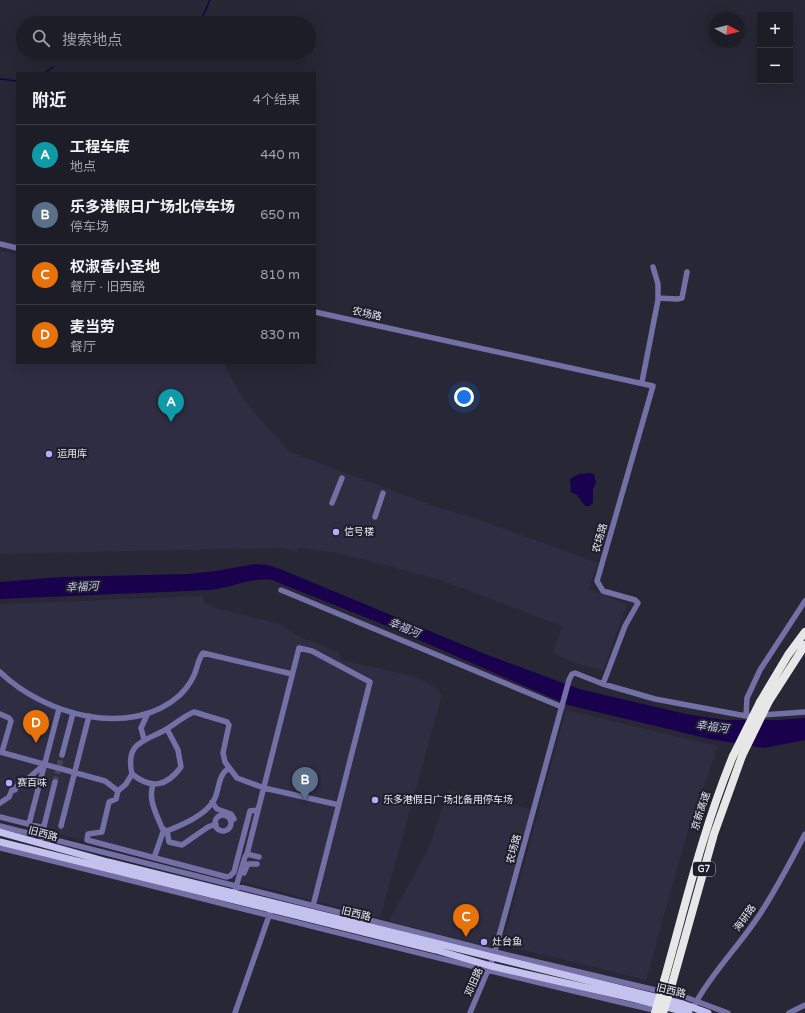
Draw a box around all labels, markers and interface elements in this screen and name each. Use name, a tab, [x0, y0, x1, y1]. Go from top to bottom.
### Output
north arrow	[709, 12, 745, 48]
map controls	[757, 12, 793, 84]
button: +	[757, 12, 793, 48]
search box	[16, 16, 316, 60]
icon: search	[30, 27, 52, 49]
text: 搜索地点	[62, 31, 122, 49]
button: −	[757, 48, 793, 84]
text: 附近	[32, 90, 66, 111]
text: 4个结果	[253, 92, 300, 108]
text: 工程车库	[70, 138, 130, 156]
text: A	[40, 147, 50, 163]
text: 440 m	[260, 147, 300, 163]
text: 地点	[70, 159, 96, 175]
text: 乐多港假日广场北停车场	[70, 198, 235, 216]
text: B	[40, 207, 50, 223]
text: 650 m	[260, 207, 300, 223]
text: 停车场	[70, 219, 109, 235]
text: 权淑香小圣地	[70, 258, 160, 276]
text: C	[40, 267, 50, 283]
text: 810 m	[260, 267, 300, 283]
text: 餐厅 · 旧西路	[70, 279, 145, 295]
street label: 农场路	[351, 305, 383, 323]
text: 麦当劳	[70, 318, 115, 336]
text: D	[40, 327, 50, 343]
text: 830 m	[260, 327, 300, 343]
text: 餐厅	[70, 339, 96, 355]
your location	[454, 387, 474, 407]
pin: A	[158, 389, 184, 422]
place label: 运用库	[57, 448, 87, 460]
marker: 运用库	[44, 449, 54, 459]
street label: 农场路	[590, 522, 610, 554]
place label: 信号楼	[344, 526, 374, 538]
marker: 信号楼	[331, 527, 341, 537]
water label: 幸福河	[65, 580, 101, 594]
water label: 幸福河	[386, 616, 424, 641]
pin: D	[23, 710, 49, 743]
water label: 幸福河	[695, 718, 731, 736]
pin: B	[292, 767, 318, 800]
place label: 赛百味	[17, 777, 47, 789]
marker: 赛百味	[4, 778, 14, 788]
street label: 京新高速	[689, 790, 713, 832]
place label: 乐多港假日广场北备用停车场	[383, 794, 513, 806]
marker: 乐多港假日广场北备用停车场	[370, 795, 380, 805]
street label: 旧西路	[27, 824, 59, 844]
street label: 农场路	[504, 833, 524, 865]
road number: G7	[693, 862, 715, 876]
street label: 海研路	[731, 902, 759, 934]
pin: C	[453, 904, 479, 937]
street label: 旧西路	[340, 905, 372, 923]
place label: 灶台鱼	[492, 936, 522, 948]
marker: 灶台鱼	[479, 937, 489, 947]
street label: 邓旧路	[462, 966, 486, 998]
street label: 旧西路	[655, 982, 687, 1000]

